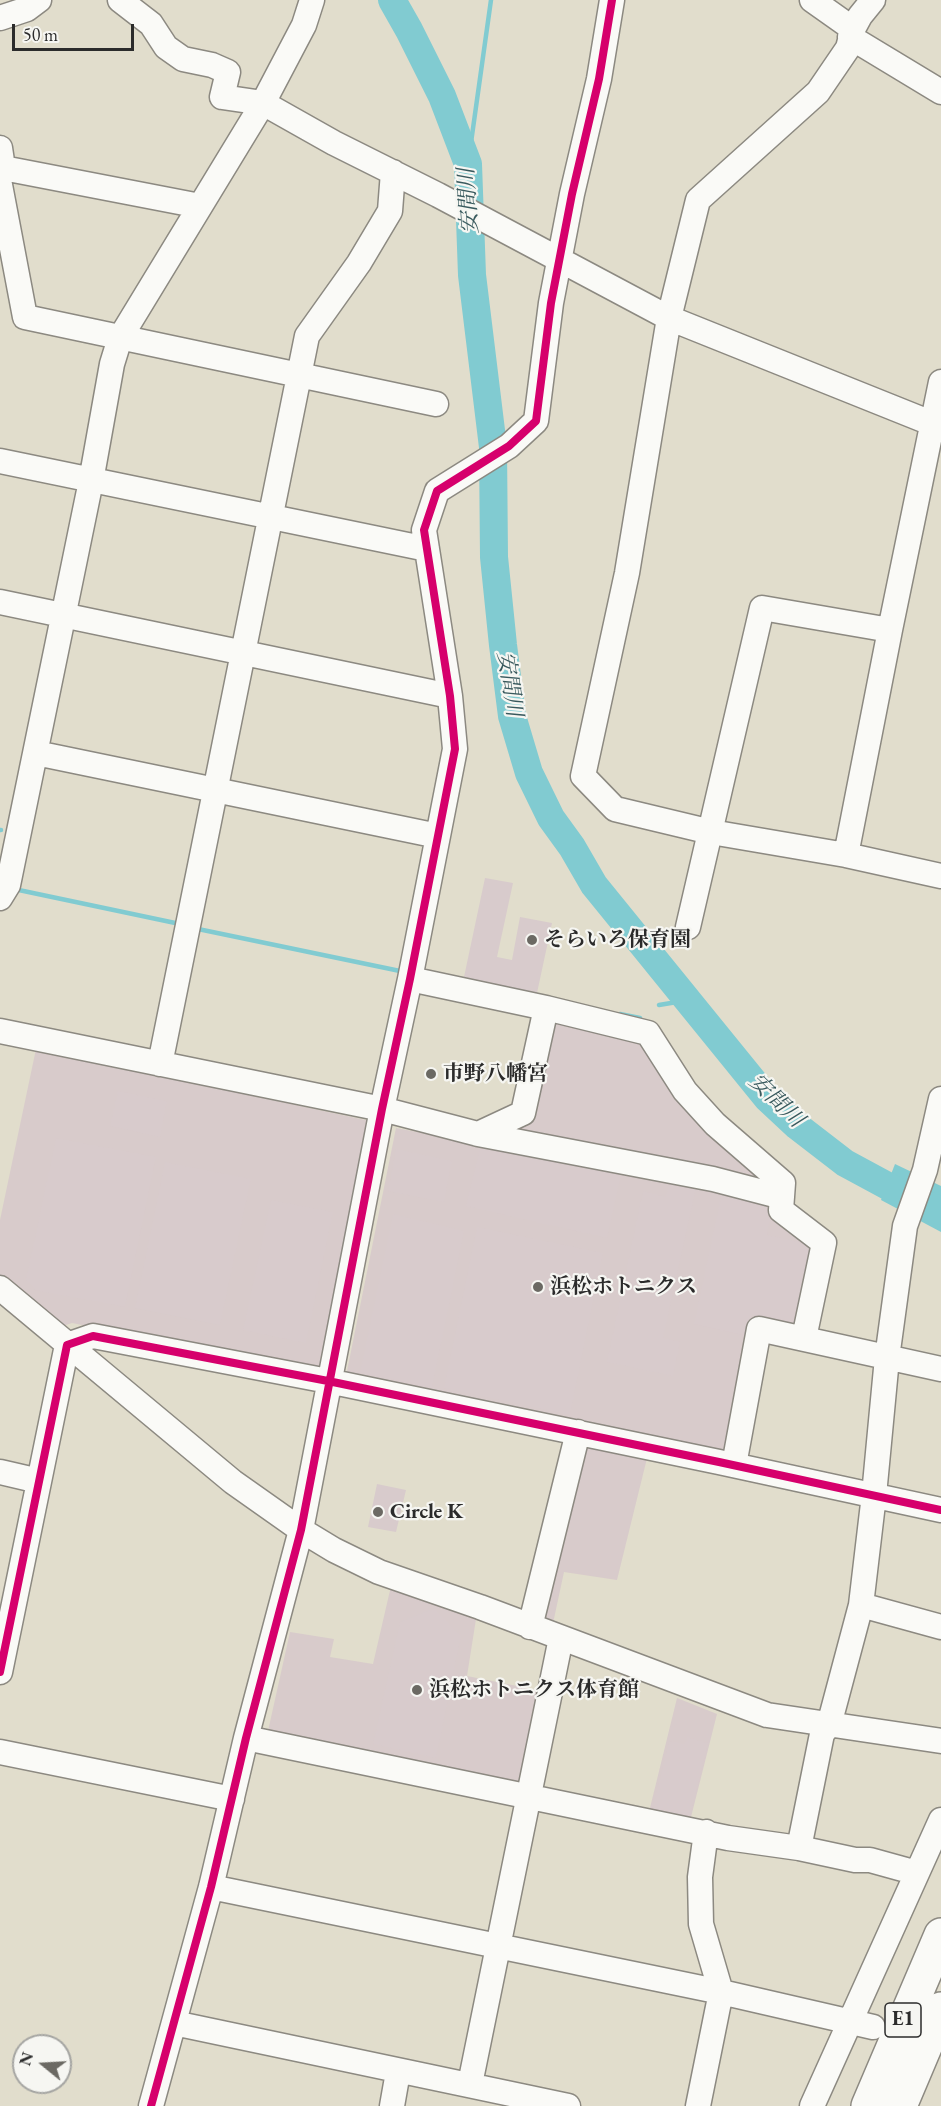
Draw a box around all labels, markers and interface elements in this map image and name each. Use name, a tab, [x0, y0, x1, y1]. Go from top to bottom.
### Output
scale bar	[15, 12, 136, 50]
text: 50 m	[23, 23, 58, 46]
water label: 安間川	[454, 167, 484, 235]
water label: 安間川	[491, 649, 527, 719]
place label: そらいろ保育園	[544, 927, 691, 953]
marker: そらいろ保育園	[525, 933, 539, 947]
place label: 市野八幡宮	[443, 1061, 548, 1087]
marker: 市野八幡宮	[424, 1067, 438, 1081]
water label: 安間川	[743, 1069, 809, 1133]
place label: 浜松ホトニクス	[550, 1274, 697, 1300]
marker: 浜松ホトニクス	[531, 1280, 545, 1294]
place label: Circle K	[390, 1499, 463, 1525]
marker: Circle K	[371, 1505, 385, 1519]
place label: 浜松ホトニクス体育館	[429, 1677, 639, 1703]
marker: 浜松ホトニクス体育館	[410, 1683, 424, 1697]
road number: E1	[885, 2003, 921, 2037]
north arrow	[12, 2034, 72, 2094]
text: N	[14, 2050, 38, 2068]

